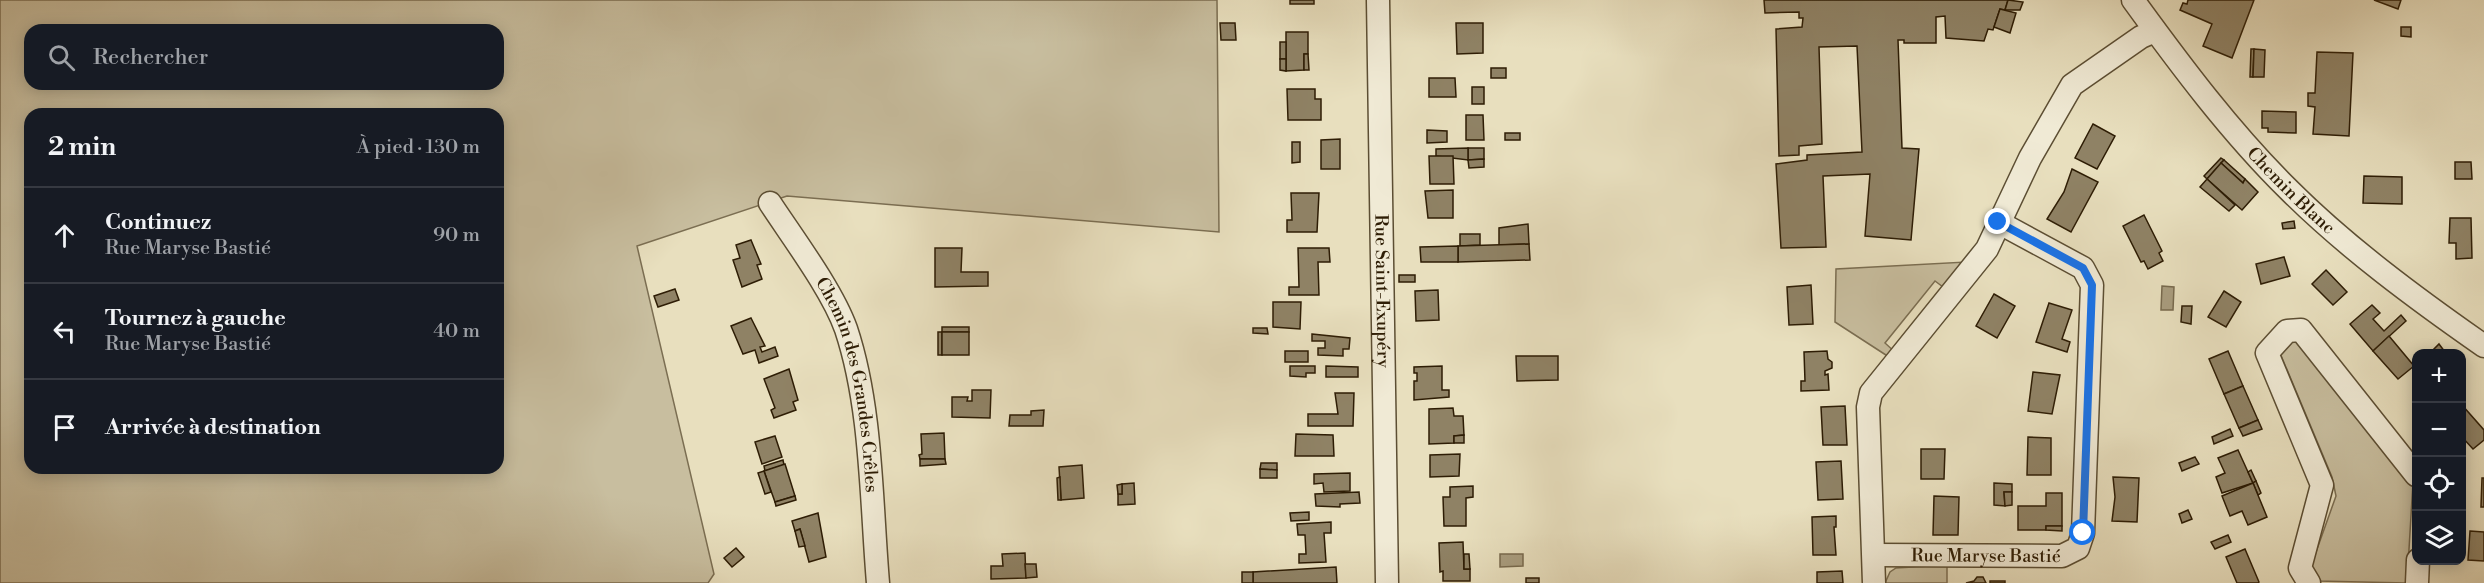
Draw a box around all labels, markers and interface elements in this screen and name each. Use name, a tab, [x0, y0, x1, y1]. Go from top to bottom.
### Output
search box	[24, 24, 504, 90]
icon: search	[45, 41, 78, 74]
text: Rechercher	[93, 44, 208, 71]
text: 2 min	[48, 131, 116, 163]
text: À pied · 130 m	[356, 135, 480, 160]
street label: Chemin Blanc	[2242, 142, 2340, 239]
route end	[1984, 208, 2010, 234]
text: Continuez	[105, 209, 211, 236]
street label: Rue Saint-Exupéry	[1370, 214, 1395, 368]
icon: ahead	[48, 219, 81, 252]
text: 90 m	[433, 223, 480, 248]
text: Rue Maryse Bastié	[105, 236, 271, 261]
street label: Chemin des Grandes Crêles	[810, 273, 883, 493]
text: Tournez à gauche	[105, 305, 286, 332]
icon: left	[48, 315, 81, 348]
text: 40 m	[433, 319, 480, 344]
text: Rue Maryse Bastié	[105, 332, 271, 357]
map controls	[2412, 349, 2466, 565]
button: +	[2412, 349, 2466, 403]
button: −	[2412, 403, 2466, 457]
icon: arrive	[48, 411, 81, 444]
text: Arrivée à destination	[105, 414, 321, 441]
button: locate	[2412, 457, 2466, 511]
button: layers	[2412, 511, 2466, 565]
route start	[2069, 519, 2095, 545]
street label: Rue Maryse Bastié	[1911, 544, 2061, 567]

